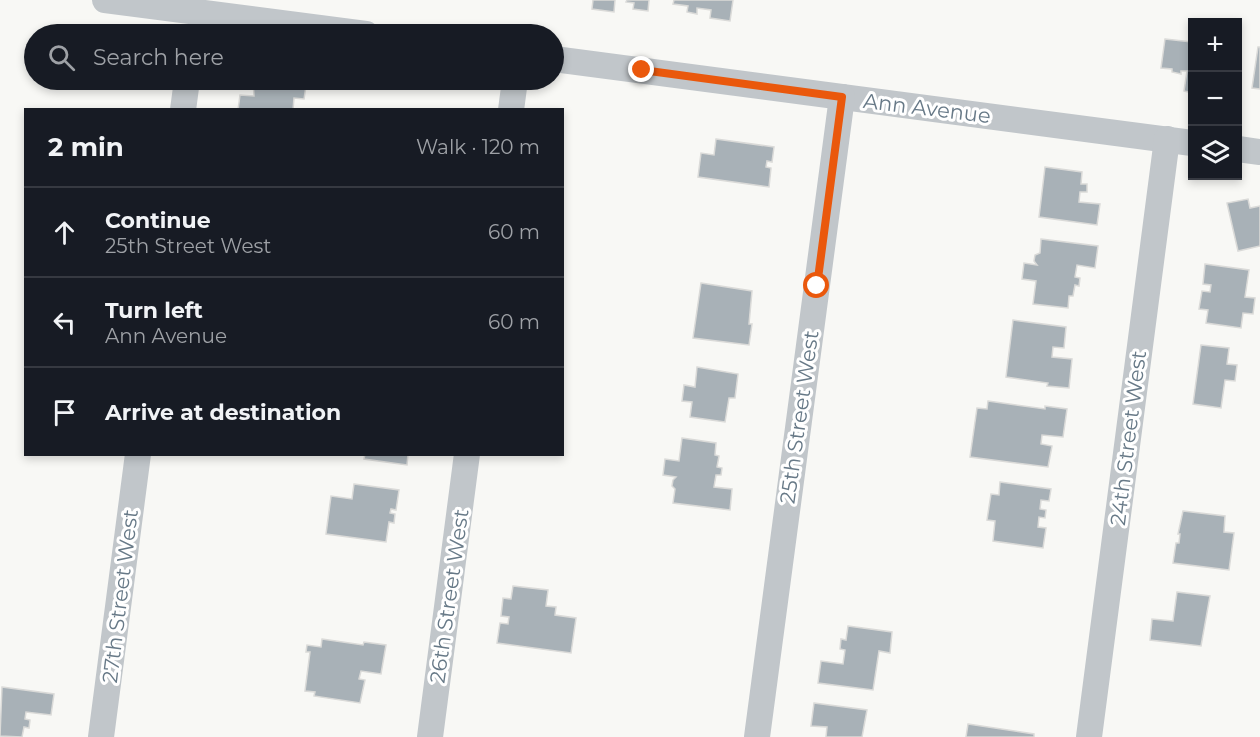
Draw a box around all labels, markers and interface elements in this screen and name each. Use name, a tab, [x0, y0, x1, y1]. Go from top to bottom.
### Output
map controls	[1188, 18, 1242, 180]
button: +	[1188, 18, 1242, 72]
search box	[24, 24, 564, 90]
icon: search	[45, 41, 78, 74]
text: Search here	[93, 44, 224, 71]
route end	[628, 56, 654, 82]
button: −	[1188, 72, 1242, 126]
street label: Ann Avenue	[862, 88, 992, 128]
button: layers	[1188, 126, 1242, 180]
text: 2 min	[48, 131, 124, 163]
text: Walk · 120 m	[416, 135, 540, 159]
text: Continue	[105, 207, 211, 234]
icon: ahead	[48, 216, 81, 249]
text: 60 m	[488, 220, 540, 244]
text: 25th Street West	[105, 234, 271, 258]
route start	[803, 272, 829, 298]
text: Turn left	[105, 297, 203, 324]
icon: left	[48, 306, 81, 339]
text: 60 m	[488, 310, 540, 334]
text: Ann Avenue	[105, 324, 227, 348]
street label: 25th Street West	[774, 329, 824, 505]
street label: 24th Street West	[1105, 349, 1151, 527]
icon: arrive	[48, 396, 81, 429]
text: Arrive at destination	[105, 399, 341, 426]
street label: 26th Street West	[424, 507, 474, 685]
street label: 27th Street West	[97, 508, 143, 684]

